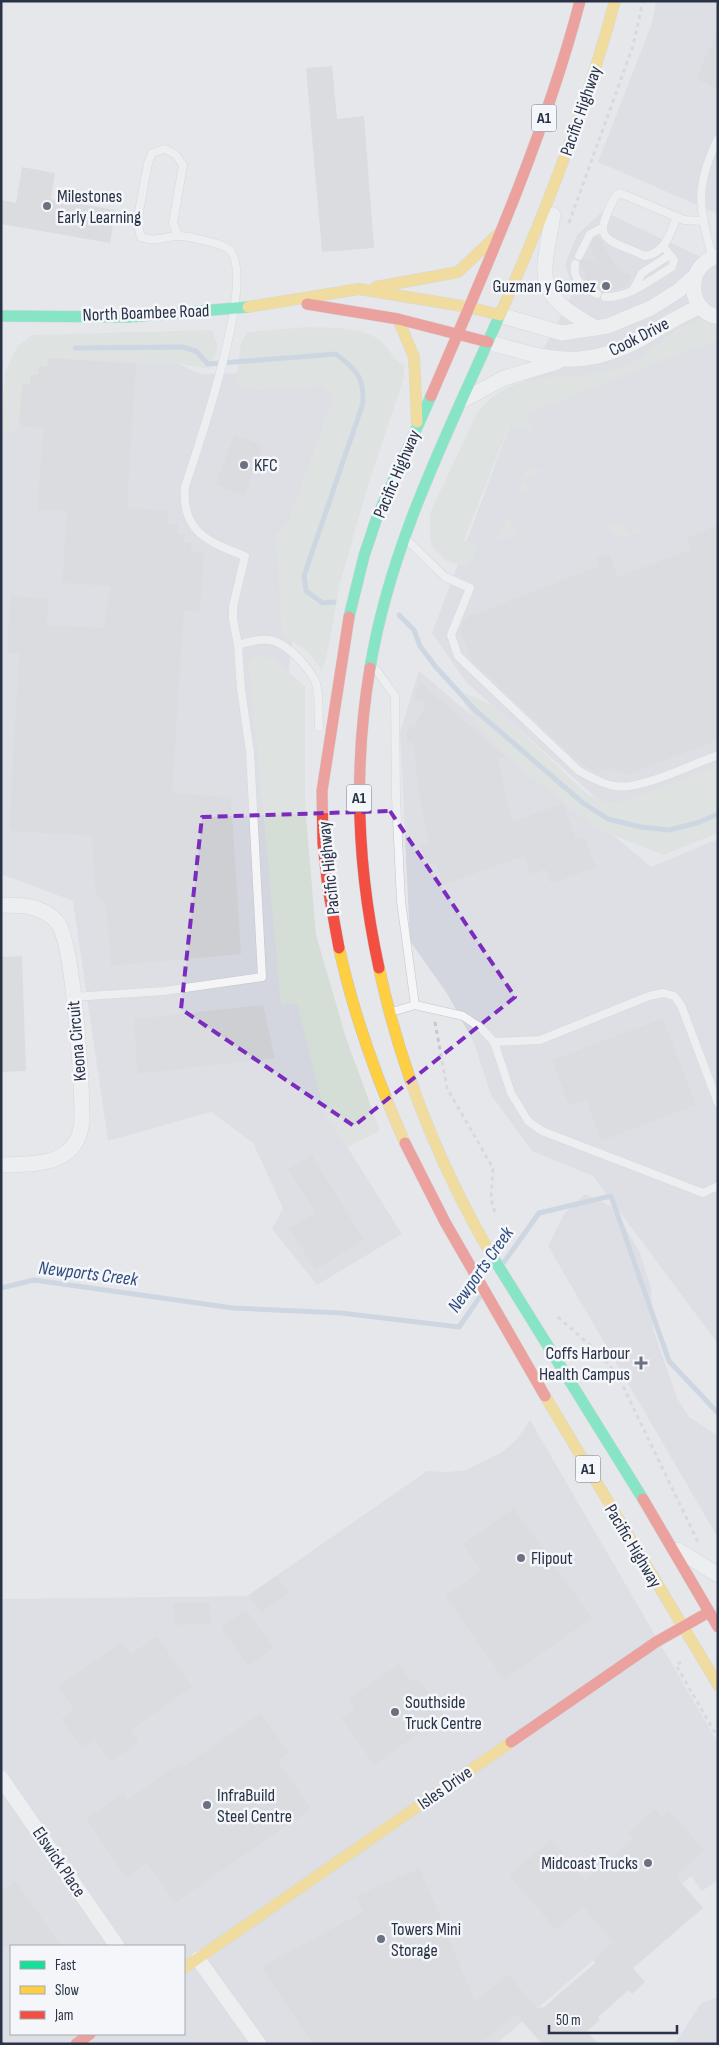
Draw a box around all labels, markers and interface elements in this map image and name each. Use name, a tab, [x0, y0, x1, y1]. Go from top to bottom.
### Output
street label: Pacific Highway	[556, 63, 606, 159]
road number: A1	[532, 105, 556, 132]
place label: Milestones Early Learning	[57, 186, 141, 228]
marker: Milestones Early Learning	[41, 200, 53, 212]
place label: Guzman y Gomez	[492, 276, 597, 297]
marker: Guzman y Gomez	[600, 280, 612, 292]
street label: North Boambee Road	[82, 300, 210, 326]
street label: Cook Drive	[605, 313, 673, 361]
street label: Pacific Highway	[369, 427, 425, 521]
place label: KFC	[254, 455, 278, 476]
marker: KFC	[238, 459, 250, 471]
road number: A1	[346, 784, 372, 811]
street label: Pacific Highway	[314, 820, 344, 916]
street label: Keona Circuit	[63, 999, 91, 1082]
water label: Newports Creek	[443, 1222, 519, 1317]
water label: Newports Creek	[37, 1257, 140, 1292]
place label: Coffs Harbour Health Campus	[539, 1343, 630, 1385]
marker: Coffs Harbour Health Campus	[634, 1356, 648, 1370]
road number: A1	[576, 1456, 600, 1482]
street label: Pacific Highway	[600, 1500, 666, 1592]
place label: Flipout	[531, 1548, 573, 1569]
marker: Flipout	[515, 1552, 527, 1564]
place label: Southside Truck Centre	[405, 1692, 482, 1734]
marker: Southside Truck Centre	[389, 1706, 401, 1718]
street label: Isles Drive	[414, 1762, 476, 1814]
place label: InfraBuild Steel Centre	[217, 1785, 292, 1827]
marker: InfraBuild Steel Centre	[201, 1799, 213, 1811]
street label: Elswick Place	[28, 1823, 90, 1901]
place label: Midcoast Trucks	[541, 1853, 638, 1874]
marker: Midcoast Trucks	[642, 1857, 654, 1869]
place label: Towers Mini Storage	[391, 1919, 461, 1961]
marker: Towers Mini Storage	[375, 1933, 387, 1945]
legend	[10, 1945, 185, 2035]
text: Fast	[55, 1956, 77, 1975]
text: Slow	[55, 1981, 79, 2000]
scale bar	[549, 2002, 676, 2034]
text: Jam	[54, 2006, 73, 2025]
text: 50 m	[556, 2011, 581, 2030]

